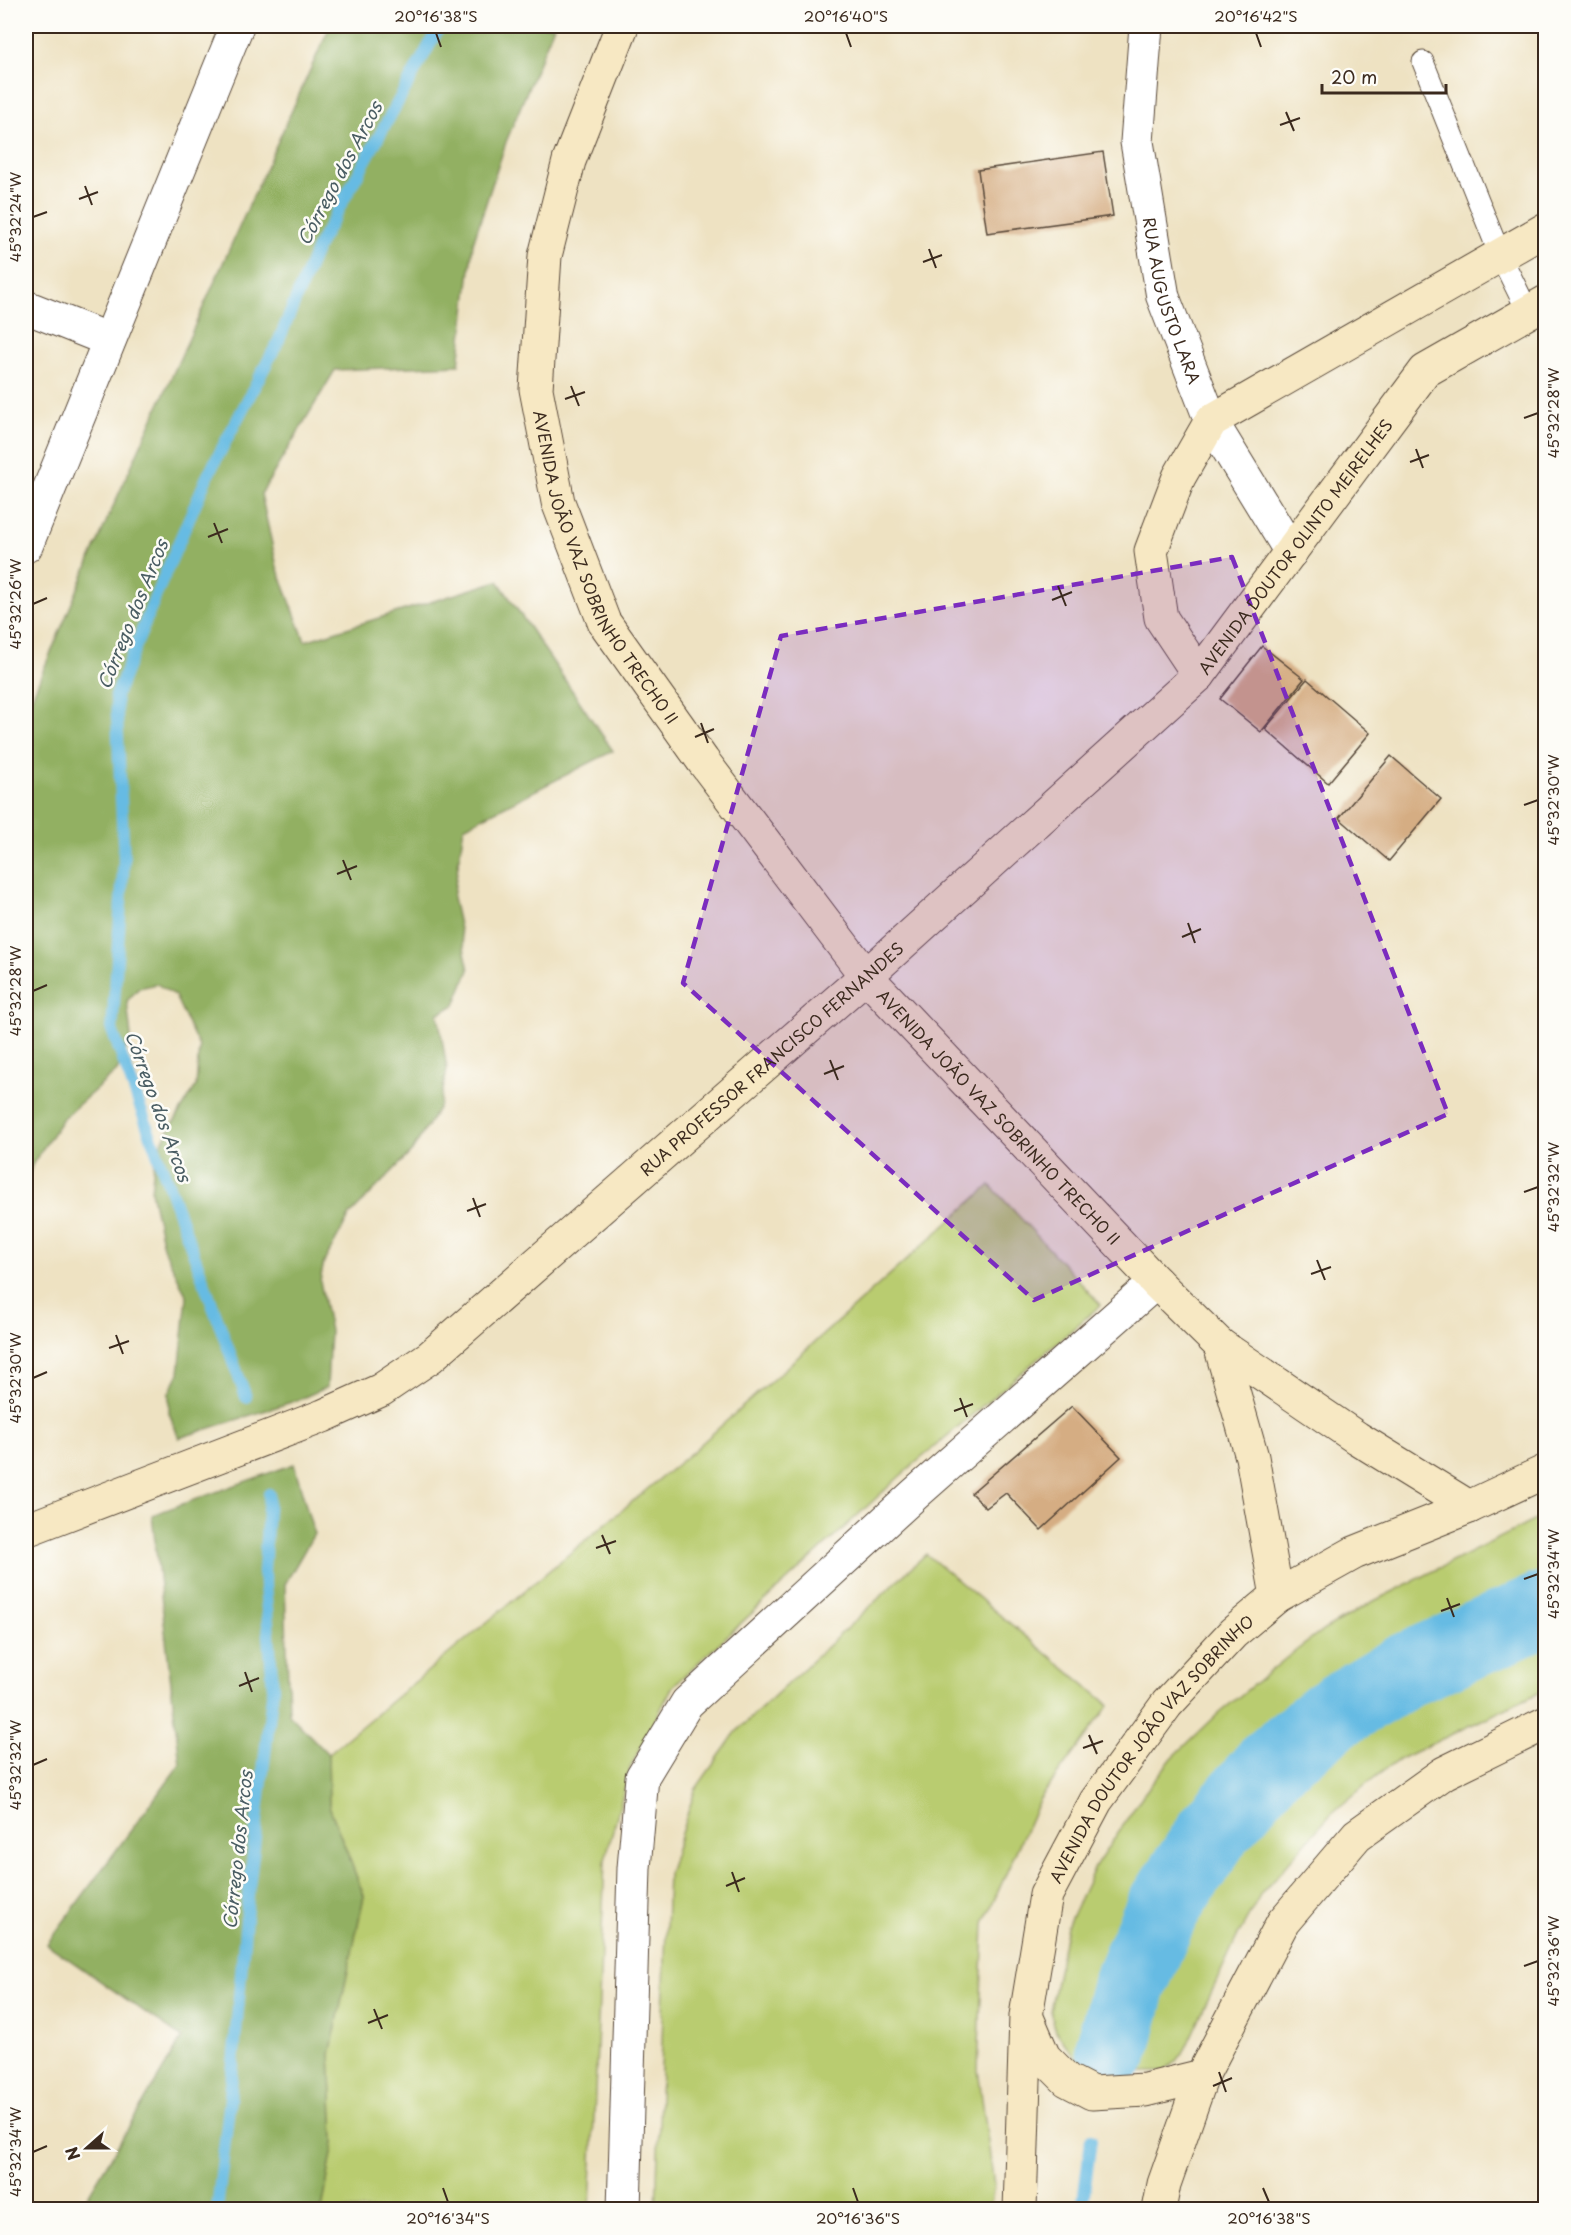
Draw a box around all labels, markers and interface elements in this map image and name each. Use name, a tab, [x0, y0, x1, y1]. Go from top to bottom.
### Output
text: 20°16'38"S	[394, 4, 478, 27]
text: 20°16'40"S	[804, 4, 888, 27]
text: 20°16'42"S	[1214, 4, 1298, 27]
scale bar	[1322, 57, 1446, 95]
text: 20 m	[1331, 63, 1377, 90]
water label: Córrego dos Arcos	[290, 95, 389, 249]
text: 45°32'24"W	[3, 171, 26, 262]
street label: RUA AUGUSTO LARA	[1138, 215, 1207, 387]
text: 45°32'28"W	[1541, 367, 1564, 458]
street label: AVENIDA JOÃO VAZ SOBRINHO TRECHO II	[528, 408, 685, 728]
street label: AVENIDA DOUTOR OLINTO MEIRELHES	[1192, 414, 1398, 679]
water label: Córrego dos Arcos	[90, 534, 175, 693]
text: 45°32'26"W	[3, 558, 26, 649]
text: 45°32'30"W	[1541, 754, 1564, 846]
street label: RUA PROFESSOR FRANCISCO FERNANDES	[634, 936, 908, 1181]
text: 45°32'28"W	[3, 945, 26, 1036]
street label: AVENIDA JOÃO VAZ SOBRINHO TRECHO II	[872, 983, 1126, 1250]
water label: Córrego dos Arcos	[119, 1027, 199, 1187]
text: 45°32'32"W	[1541, 1141, 1564, 1232]
text: 45°32'30"W	[3, 1332, 26, 1424]
text: 45°32'34"W	[1541, 1528, 1564, 1619]
street label: AVENIDA DOUTOR JOÃO VAZ SOBRINHO	[1043, 1609, 1259, 1887]
text: 45°32'32"W	[3, 1719, 26, 1810]
water label: Córrego dos Arcos	[215, 1768, 259, 1930]
text: 45°32'36"W	[1541, 1915, 1564, 2006]
text: 45°32'34"W	[3, 2106, 26, 2197]
north arrow	[57, 2118, 117, 2178]
text: N	[59, 2144, 86, 2164]
text: 20°16'34"S	[406, 2206, 490, 2229]
text: 20°16'36"S	[816, 2206, 900, 2229]
text: 20°16'38"S	[1227, 2206, 1311, 2229]

